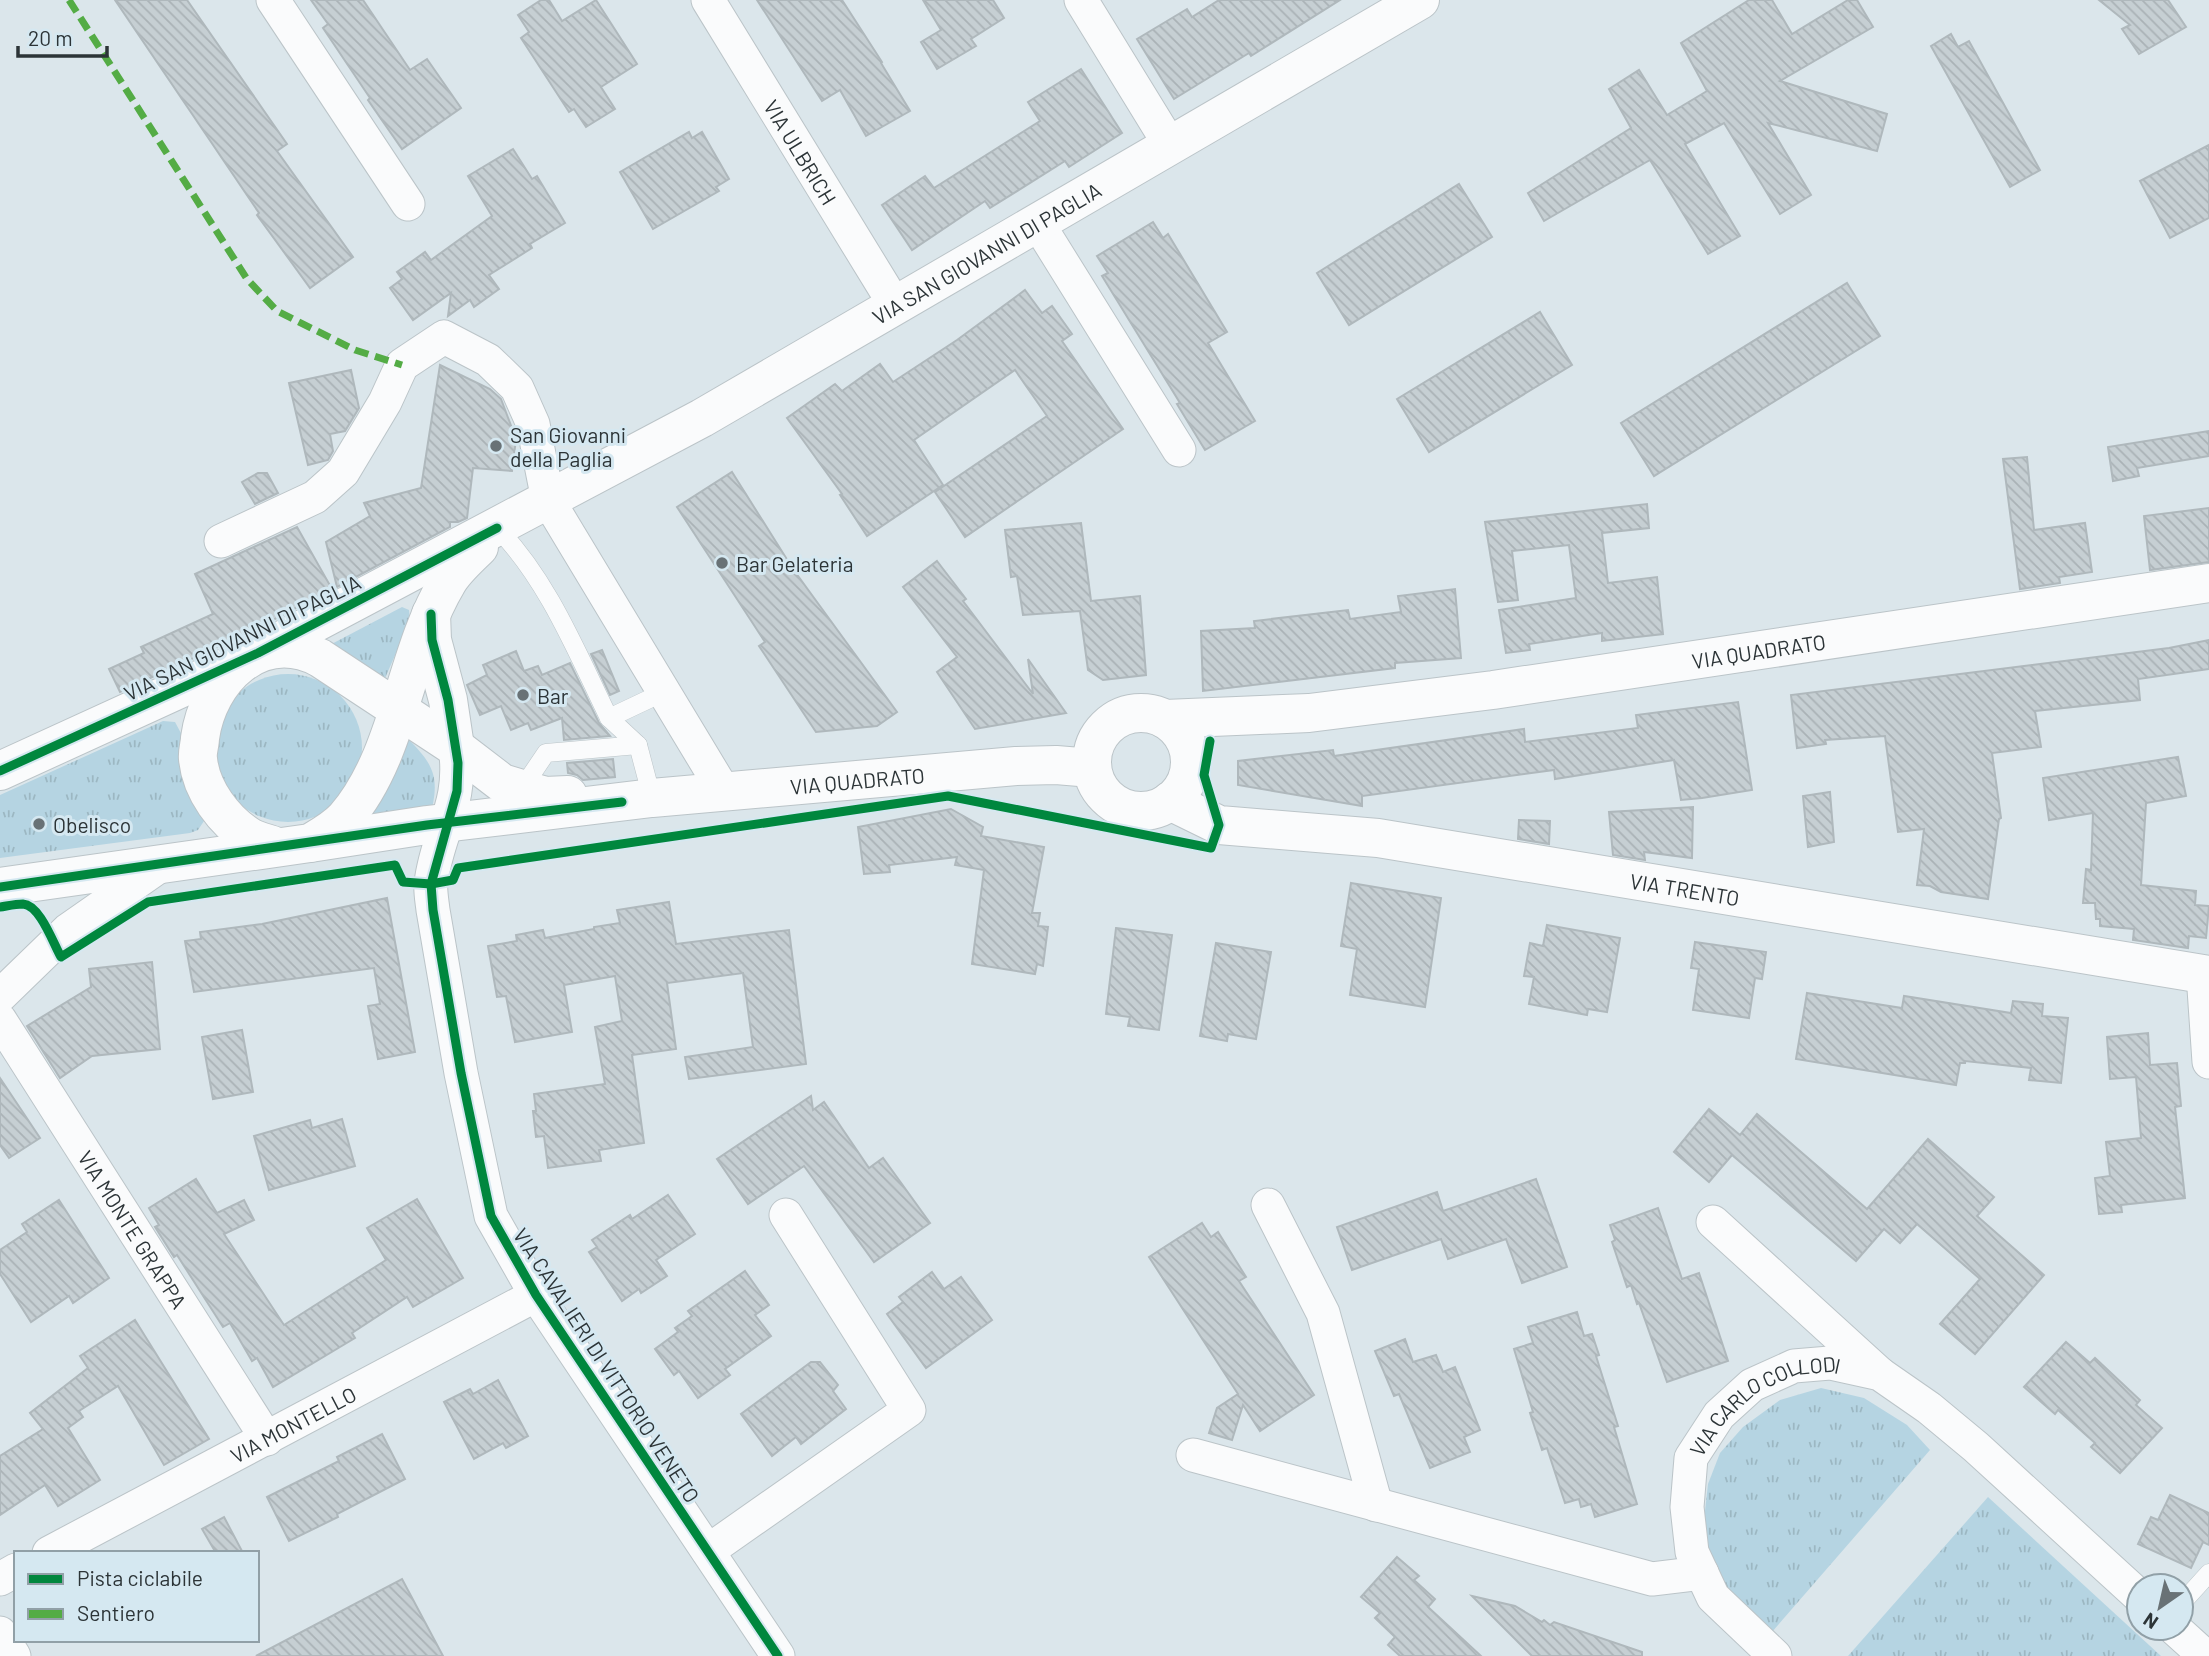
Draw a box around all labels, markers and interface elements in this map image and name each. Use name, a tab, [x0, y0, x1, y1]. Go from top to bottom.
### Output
scale bar	[18, 14, 107, 58]
text: 20 m	[28, 25, 73, 50]
street label: VIA ULBRICH	[759, 95, 843, 209]
street label: VIA SAN GIOVANNI DI PAGLIA	[867, 176, 1105, 329]
place label: San Giovanni della Paglia	[510, 422, 626, 471]
marker: San Giovanni della Paglia	[488, 438, 504, 454]
place label: Bar Gelateria	[736, 551, 853, 576]
marker: Bar Gelateria	[714, 555, 730, 571]
street label: VIA SAN GIOVANNI DI PAGLIA	[120, 569, 365, 705]
street label: VIA QUADRATO	[1690, 628, 1827, 673]
place label: Bar	[537, 683, 569, 708]
marker: Bar	[515, 687, 531, 703]
street label: VIA QUADRATO	[789, 762, 926, 798]
place label: Obelisco	[53, 812, 131, 837]
marker: Obelisco	[31, 816, 47, 832]
street label: VIA TRENTO	[1628, 867, 1741, 910]
street label: VIA MONTE GRAPPA	[74, 1146, 193, 1313]
street label: VIA CAVALIERI DI VITTORIO VENETO	[509, 1223, 705, 1507]
street label: VIA CARLO COLLODI	[1684, 1350, 1843, 1460]
street label: VIA MONTELLO	[226, 1380, 360, 1467]
legend	[14, 1551, 259, 1642]
text: Pista ciclabile	[77, 1565, 203, 1590]
north arrow	[2125, 1572, 2195, 1642]
text: Sentiero	[77, 1600, 155, 1625]
text: N	[2139, 1608, 2162, 1635]

